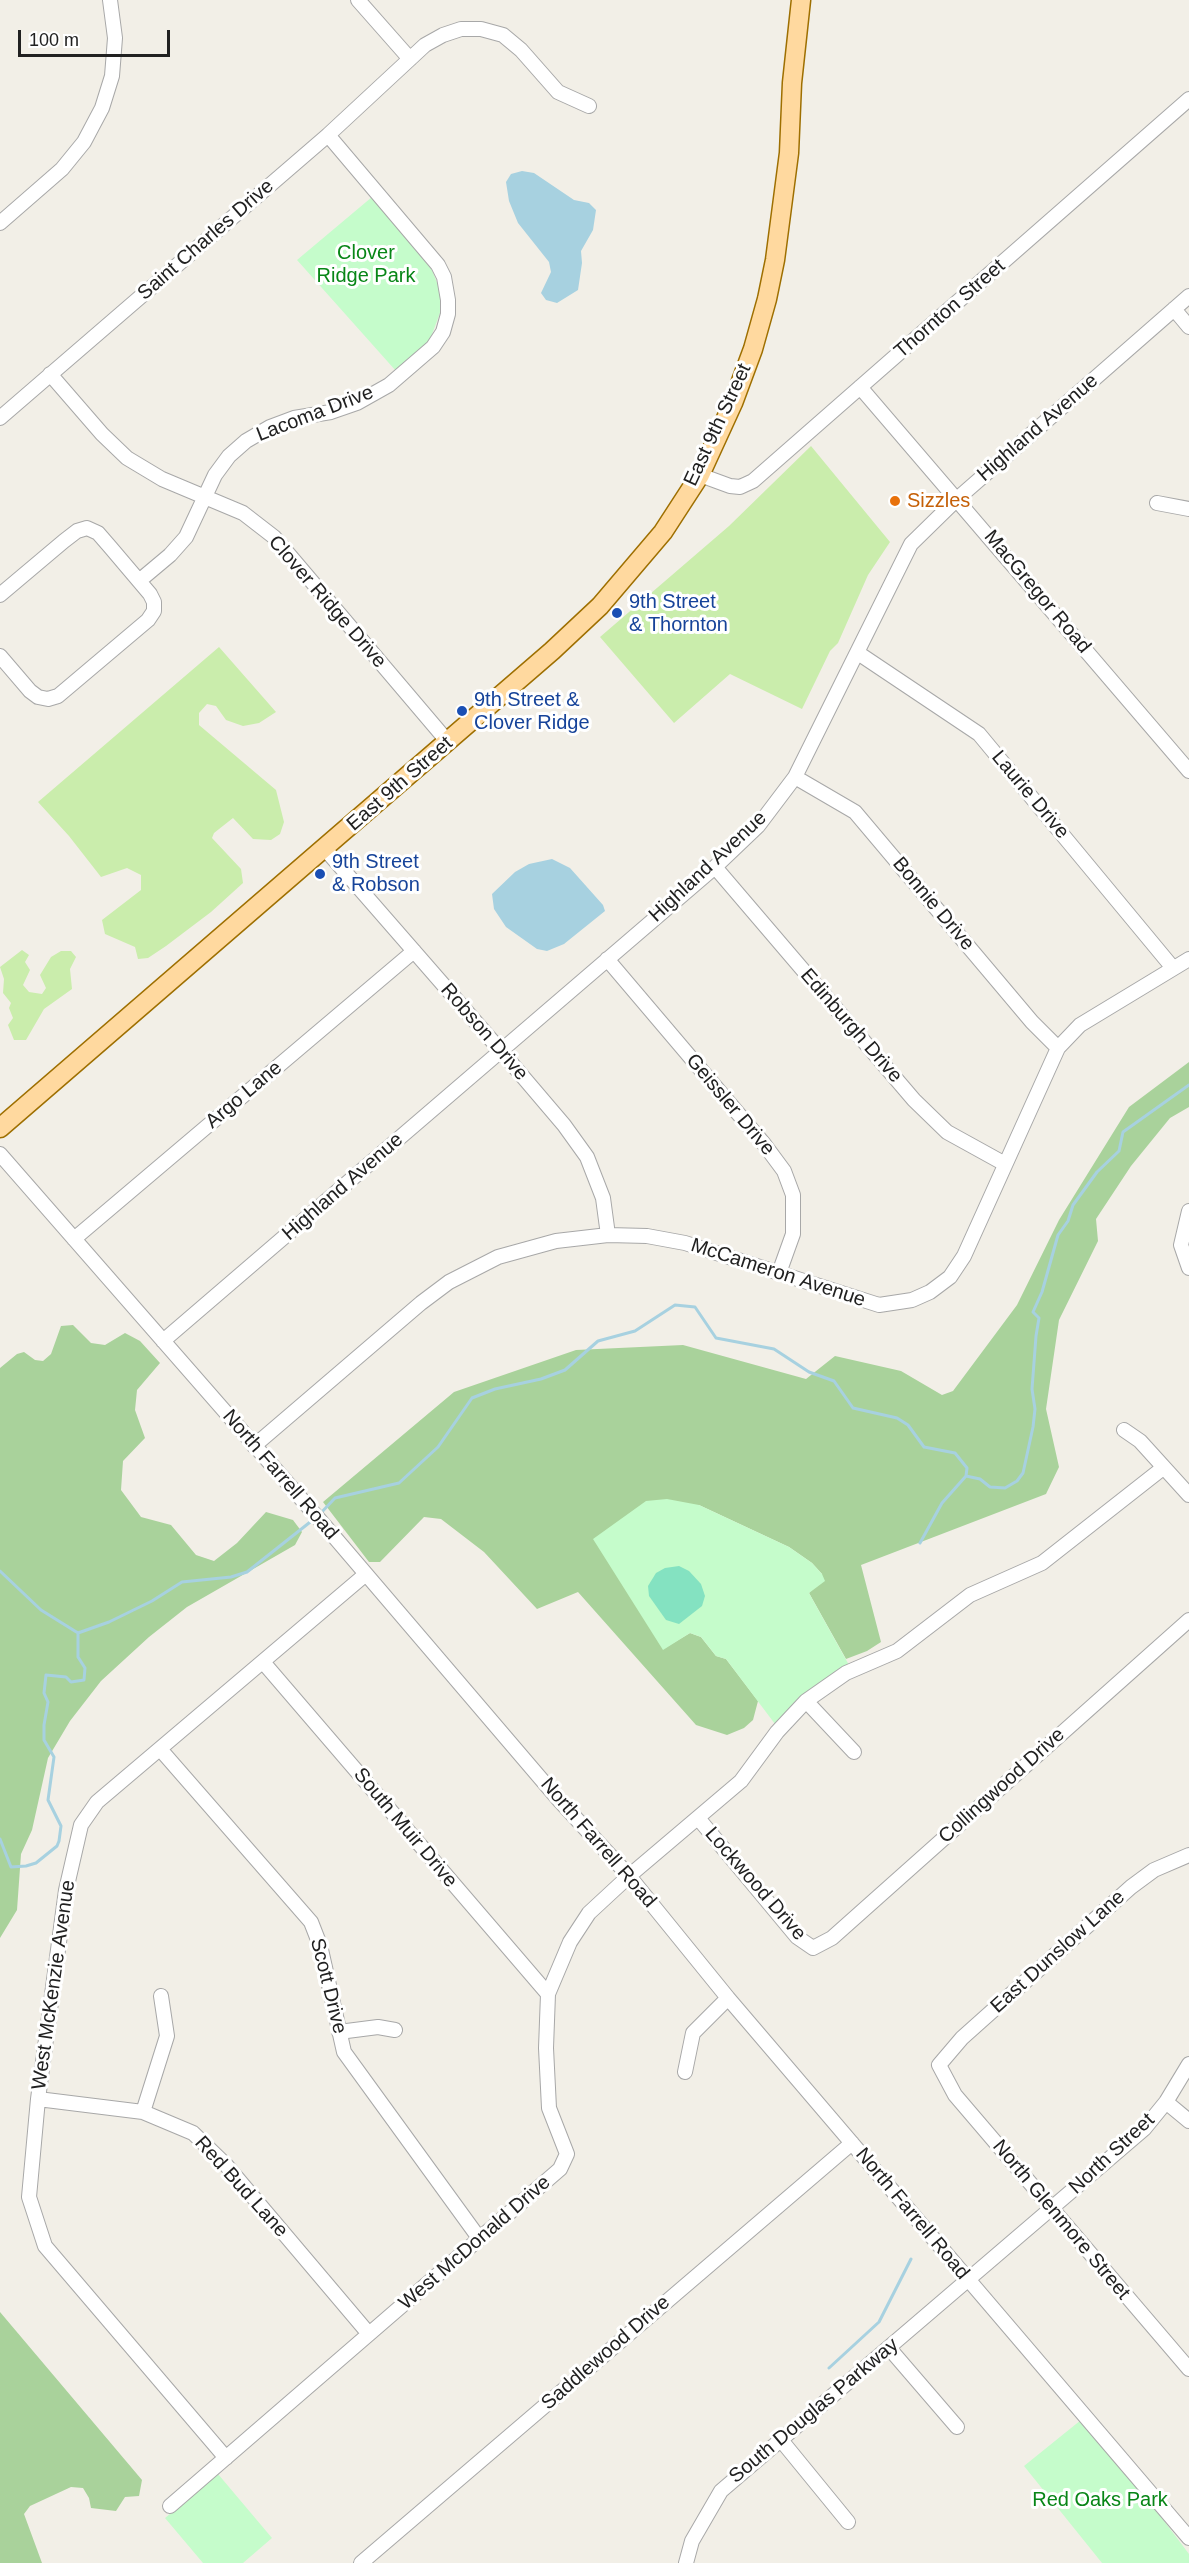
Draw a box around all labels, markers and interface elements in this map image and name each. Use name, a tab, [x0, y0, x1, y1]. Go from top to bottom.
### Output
scale bar	[21, 18, 172, 56]
text: 100 m	[29, 30, 79, 50]
street label: Saint Charles Drive	[133, 174, 279, 306]
park label: Clover Ridge Park	[317, 241, 415, 288]
street label: Thornton Street	[890, 254, 1010, 364]
street label: East 9th Street	[679, 360, 757, 490]
street label: Highland Avenue	[973, 369, 1103, 487]
street label: Lacoma Drive	[253, 381, 377, 447]
place label: Sizzles	[907, 489, 970, 513]
marker: Sizzles	[888, 494, 902, 508]
street label: MacGregor Road	[979, 526, 1095, 658]
street label: Clover Ridge Drive	[263, 531, 391, 673]
place label: 9th Street & Thornton	[629, 590, 728, 637]
marker: 9th Street & Thornton	[610, 606, 624, 620]
place label: 9th Street & Clover Ridge	[474, 688, 590, 735]
marker: 9th Street & Clover Ridge	[455, 704, 469, 718]
street label: East 9th Street	[342, 732, 458, 836]
street label: Laurie Drive	[986, 746, 1074, 844]
street label: Highland Avenue	[644, 806, 772, 928]
place label: 9th Street & Robson	[332, 850, 420, 897]
street label: Bonnie Drive	[887, 852, 979, 956]
marker: 9th Street & Robson	[313, 867, 327, 881]
street label: Edinburgh Drive	[795, 964, 907, 1088]
street label: Robson Drive	[435, 978, 533, 1086]
street label: Geissler Drive	[680, 1049, 780, 1161]
street label: Argo Lane	[201, 1056, 287, 1134]
street label: Highland Avenue	[278, 1128, 408, 1246]
street label: McCameron Avenue	[688, 1233, 868, 1313]
street label: North Farrell Road	[217, 1405, 343, 1545]
street label: Collingwood Drive	[934, 1723, 1070, 1849]
street label: South Muir Drive	[348, 1763, 462, 1893]
street label: North Farrell Road	[535, 1773, 661, 1913]
street label: Lockwood Drive	[699, 1822, 811, 1946]
street label: West McKenzie Avenue	[27, 1879, 81, 2091]
street label: East Dunslow Lane	[986, 1885, 1130, 2019]
street label: Scott Drive	[305, 1936, 351, 2036]
street label: North Street	[1064, 2108, 1160, 2200]
street label: Red Bud Lane	[189, 2131, 293, 2243]
street label: North Glenmore Street	[987, 2135, 1135, 2305]
street label: North Farrell Road	[850, 2143, 974, 2285]
street label: West McDonald Drive	[394, 2171, 556, 2315]
street label: Saddlewood Drive	[537, 2291, 675, 2415]
street label: South Douglas Parkway	[725, 2333, 903, 2489]
park label: Red Oaks Park	[1032, 2488, 1168, 2512]

